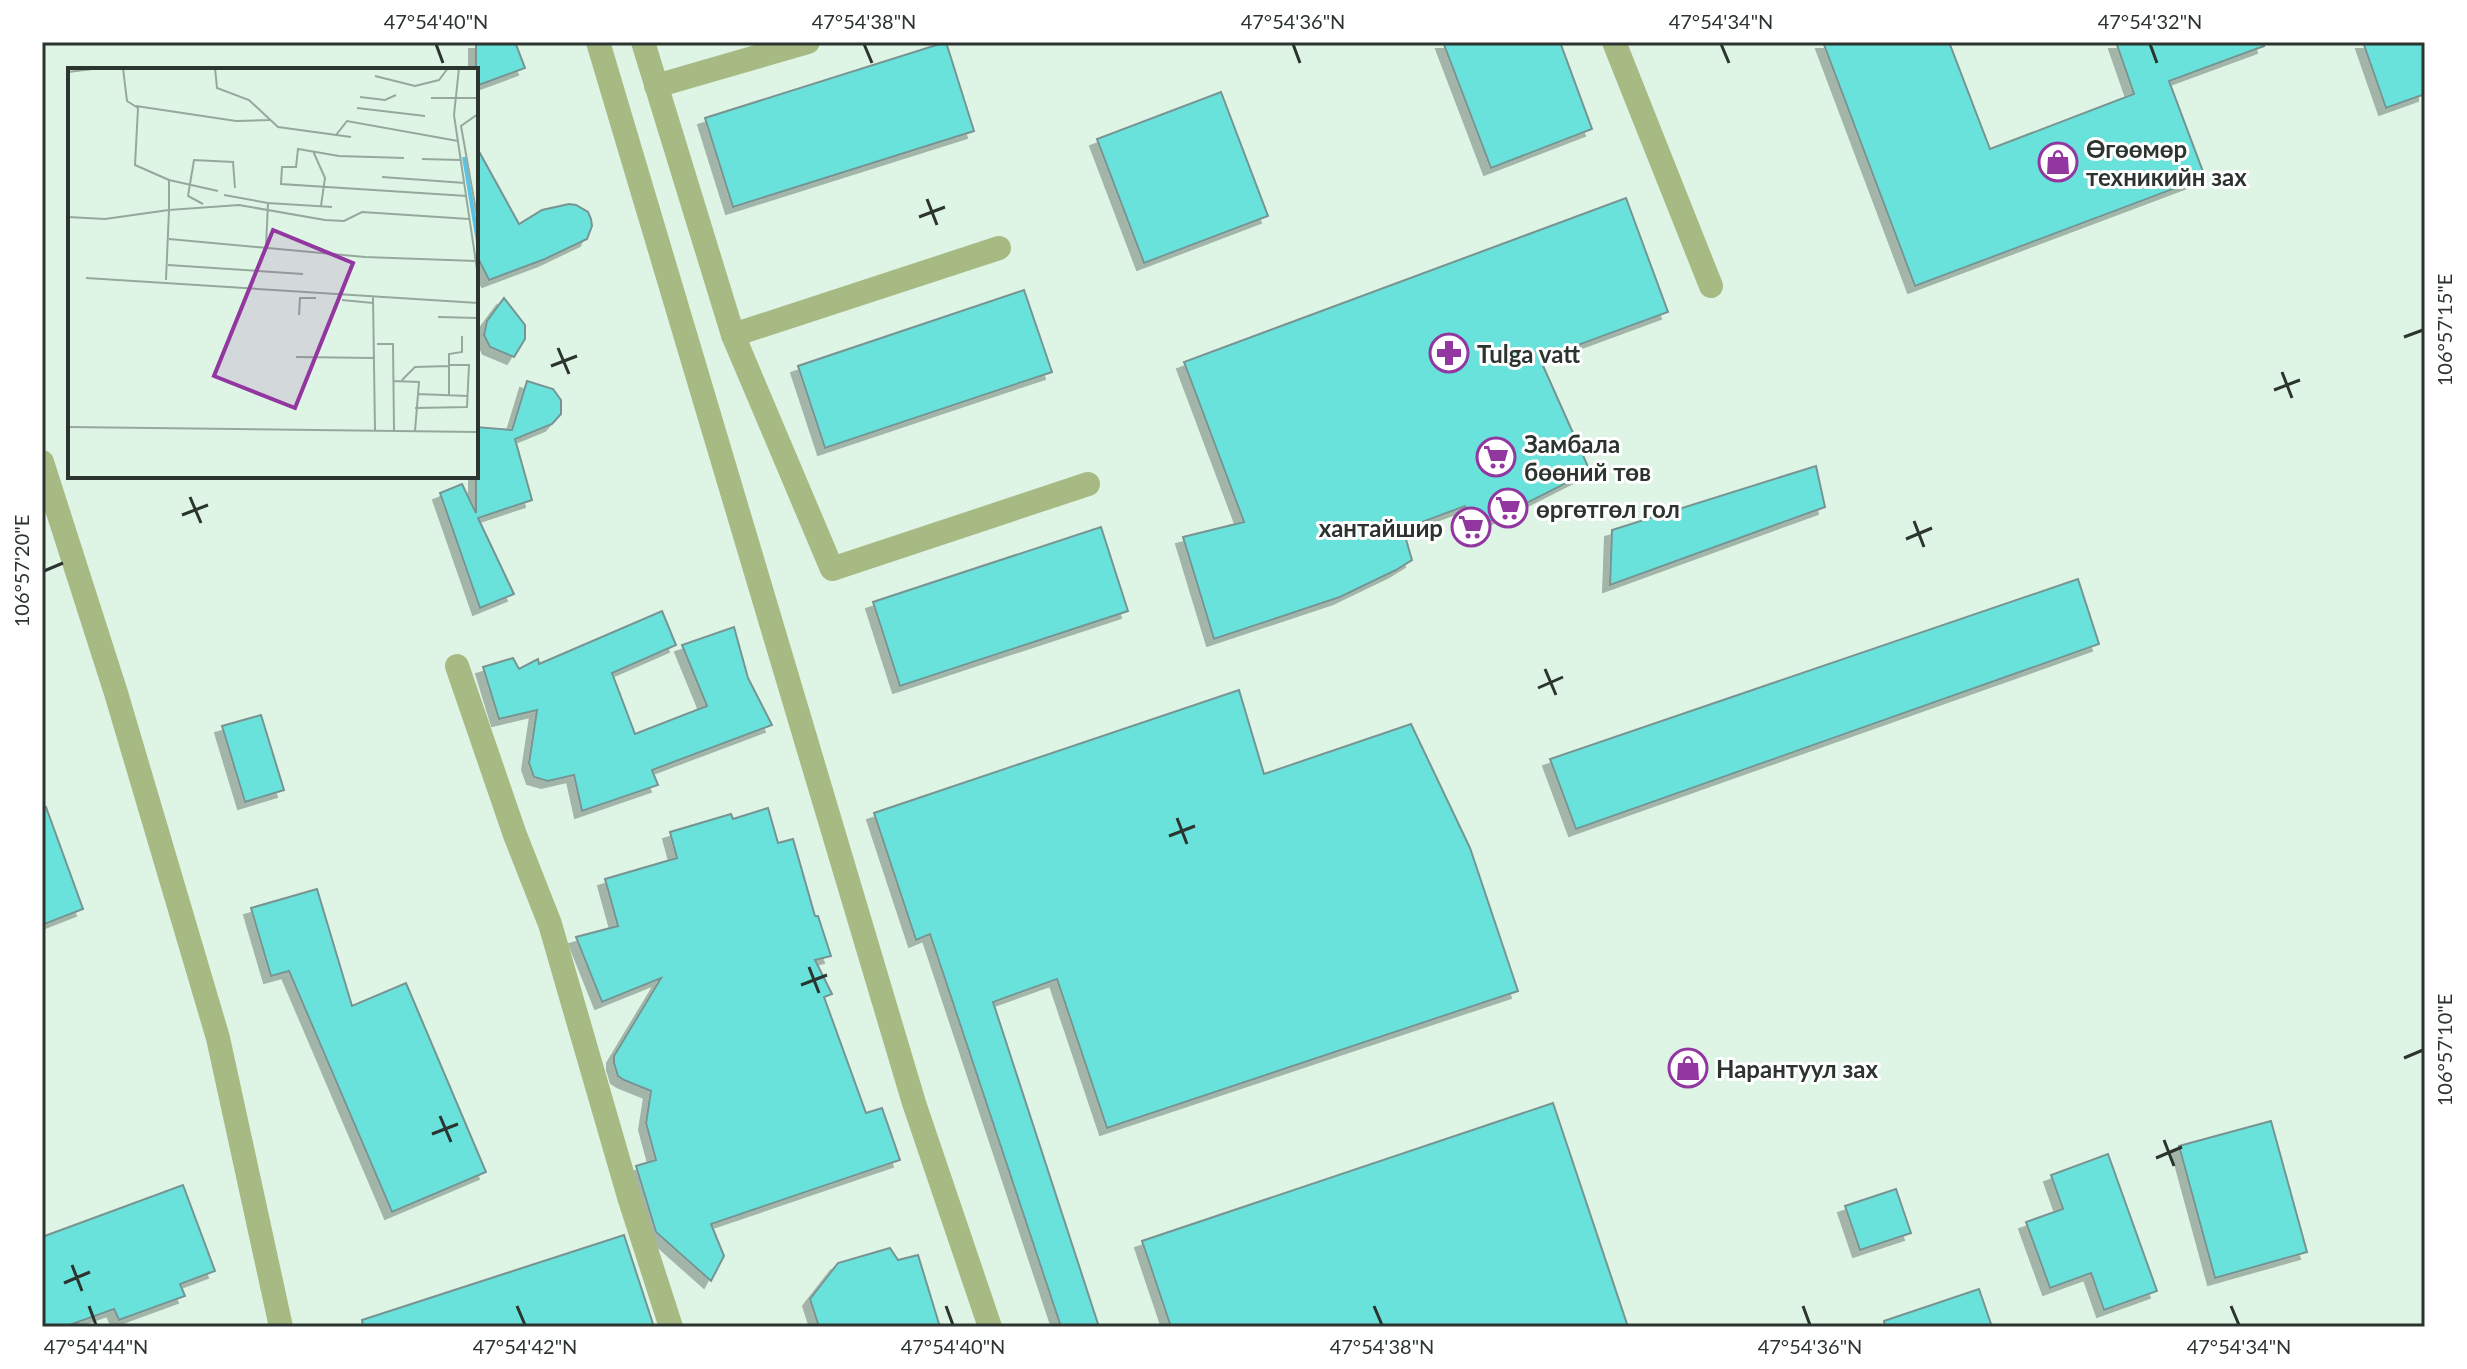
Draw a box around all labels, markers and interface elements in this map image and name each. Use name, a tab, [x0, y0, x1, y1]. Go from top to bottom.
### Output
text: 47°54'40"N	[384, 9, 488, 33]
text: 47°54'38"N	[812, 9, 916, 33]
text: 47°54'36"N	[1241, 9, 1345, 33]
text: 47°54'34"N	[1669, 9, 1773, 33]
text: 47°54'32"N	[2098, 9, 2202, 33]
inset map	[68, 68, 478, 478]
place label: Өгөөмөр техникийн зах	[2086, 134, 2247, 191]
shop icon: Өгөөмөр техникийн зах	[2037, 141, 2079, 183]
text: 106°57'15"E	[2432, 274, 2456, 386]
pharmacy icon: Tulga vatt	[1428, 332, 1470, 374]
place label: Tulga vatt	[1477, 339, 1580, 368]
place label: Замбала бөөний төв	[1524, 429, 1651, 486]
supermarket icon: Замбала бөөний төв	[1475, 436, 1517, 478]
supermarket icon: өргөтгөл гол	[1487, 487, 1529, 529]
place label: өргөтгөл гол	[1536, 494, 1680, 523]
supermarket icon: хантайшир	[1450, 506, 1492, 548]
place label: хантайшир	[1319, 513, 1443, 542]
text: 106°57'20"E	[9, 515, 33, 627]
text: 106°57'10"E	[2432, 994, 2456, 1106]
shop icon: Нарантуул зах	[1667, 1047, 1709, 1089]
place label: Нарантуул зах	[1716, 1054, 1878, 1083]
text: 47°54'44"N	[44, 1334, 148, 1358]
text: 47°54'42"N	[473, 1334, 577, 1358]
text: 47°54'40"N	[901, 1334, 1005, 1358]
text: 47°54'38"N	[1330, 1334, 1434, 1358]
text: 47°54'36"N	[1758, 1334, 1862, 1358]
text: 47°54'34"N	[2187, 1334, 2291, 1358]

